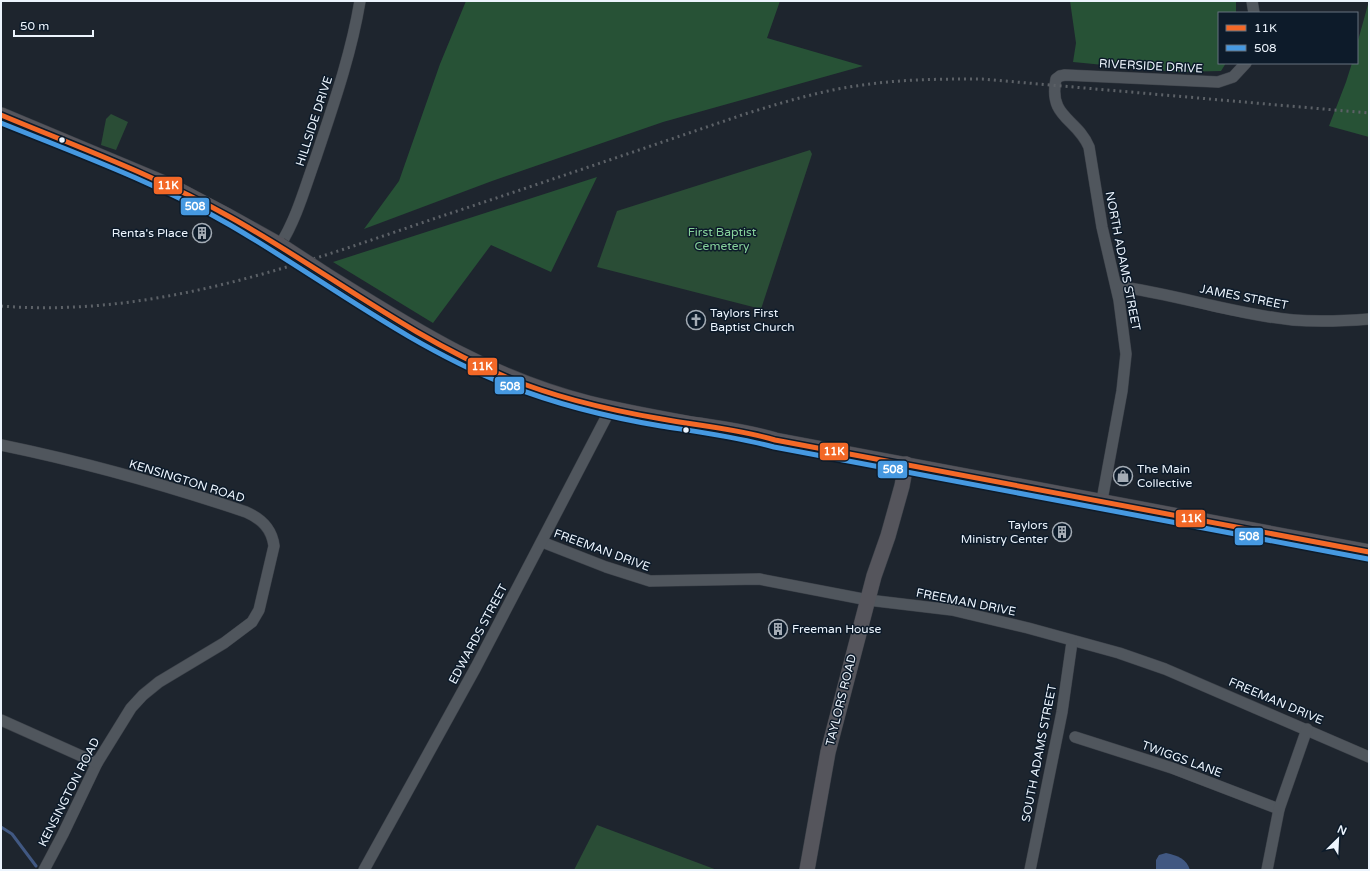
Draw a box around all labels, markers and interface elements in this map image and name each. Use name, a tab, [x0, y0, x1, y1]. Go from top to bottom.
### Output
scale bar	[14, 12, 93, 38]
legend	[1218, 12, 1358, 64]
text: 50 m	[20, 19, 49, 33]
text: 11K	[1254, 21, 1277, 35]
text: 508	[1254, 41, 1277, 55]
street label: RIVERSIDE DRIVE	[1099, 56, 1204, 76]
street label: HILLSIDE DRIVE	[293, 74, 335, 168]
unlabelled marker	[57, 135, 67, 145]
line badge: 11K	[153, 176, 183, 195]
text: 11K	[157, 179, 179, 192]
street label: NORTH ADAMS STREET	[1103, 190, 1144, 333]
line badge: 508	[180, 197, 210, 216]
text: 508	[185, 200, 205, 213]
building icon: Renta's Place	[191, 222, 213, 244]
park label: First Baptist Cemetery	[688, 225, 757, 253]
place label: Renta's Place	[112, 226, 188, 240]
street label: JAMES STREET	[1199, 282, 1290, 313]
place label: Taylors First Baptist Church	[710, 306, 795, 334]
church icon: Taylors First Baptist Church	[685, 309, 707, 331]
line badge: 11K	[467, 357, 498, 376]
text: 11K	[471, 360, 493, 373]
line badge: 508	[494, 376, 525, 395]
text: 508	[500, 380, 520, 393]
unlabelled marker	[681, 425, 691, 435]
line badge: 11K	[819, 442, 849, 461]
text: 11K	[823, 445, 845, 458]
street label: KENSINGTON ROAD	[127, 457, 247, 505]
line badge: 508	[877, 460, 908, 479]
place label: The Main Collective	[1137, 462, 1192, 490]
text: 508	[883, 463, 903, 476]
shop icon: The Main Collective	[1112, 465, 1134, 487]
line badge: 11K	[1175, 509, 1206, 528]
text: 11K	[1180, 512, 1202, 525]
place label: Taylors Ministry Center	[961, 518, 1048, 546]
building icon: Taylors Ministry Center	[1051, 521, 1073, 543]
street label: FREEMAN DRIVE	[552, 526, 652, 574]
line badge: 508	[1234, 527, 1264, 546]
text: 508	[1239, 530, 1259, 543]
street label: EDWARDS STREET	[446, 581, 511, 686]
street label: FREEMAN DRIVE	[915, 585, 1017, 619]
building icon: Freeman House	[767, 618, 789, 640]
place label: Freeman House	[792, 622, 881, 636]
street label: TAYLORS ROAD	[823, 653, 859, 747]
street label: FREEMAN DRIVE	[1227, 675, 1326, 727]
street label: SOUTH ADAMS STREET	[1019, 682, 1059, 823]
street label: KENSINGTON ROAD	[35, 735, 103, 849]
street label: TWIGGS LANE	[1140, 738, 1224, 780]
north arrow	[1318, 819, 1358, 859]
text: N	[1335, 823, 1349, 838]

